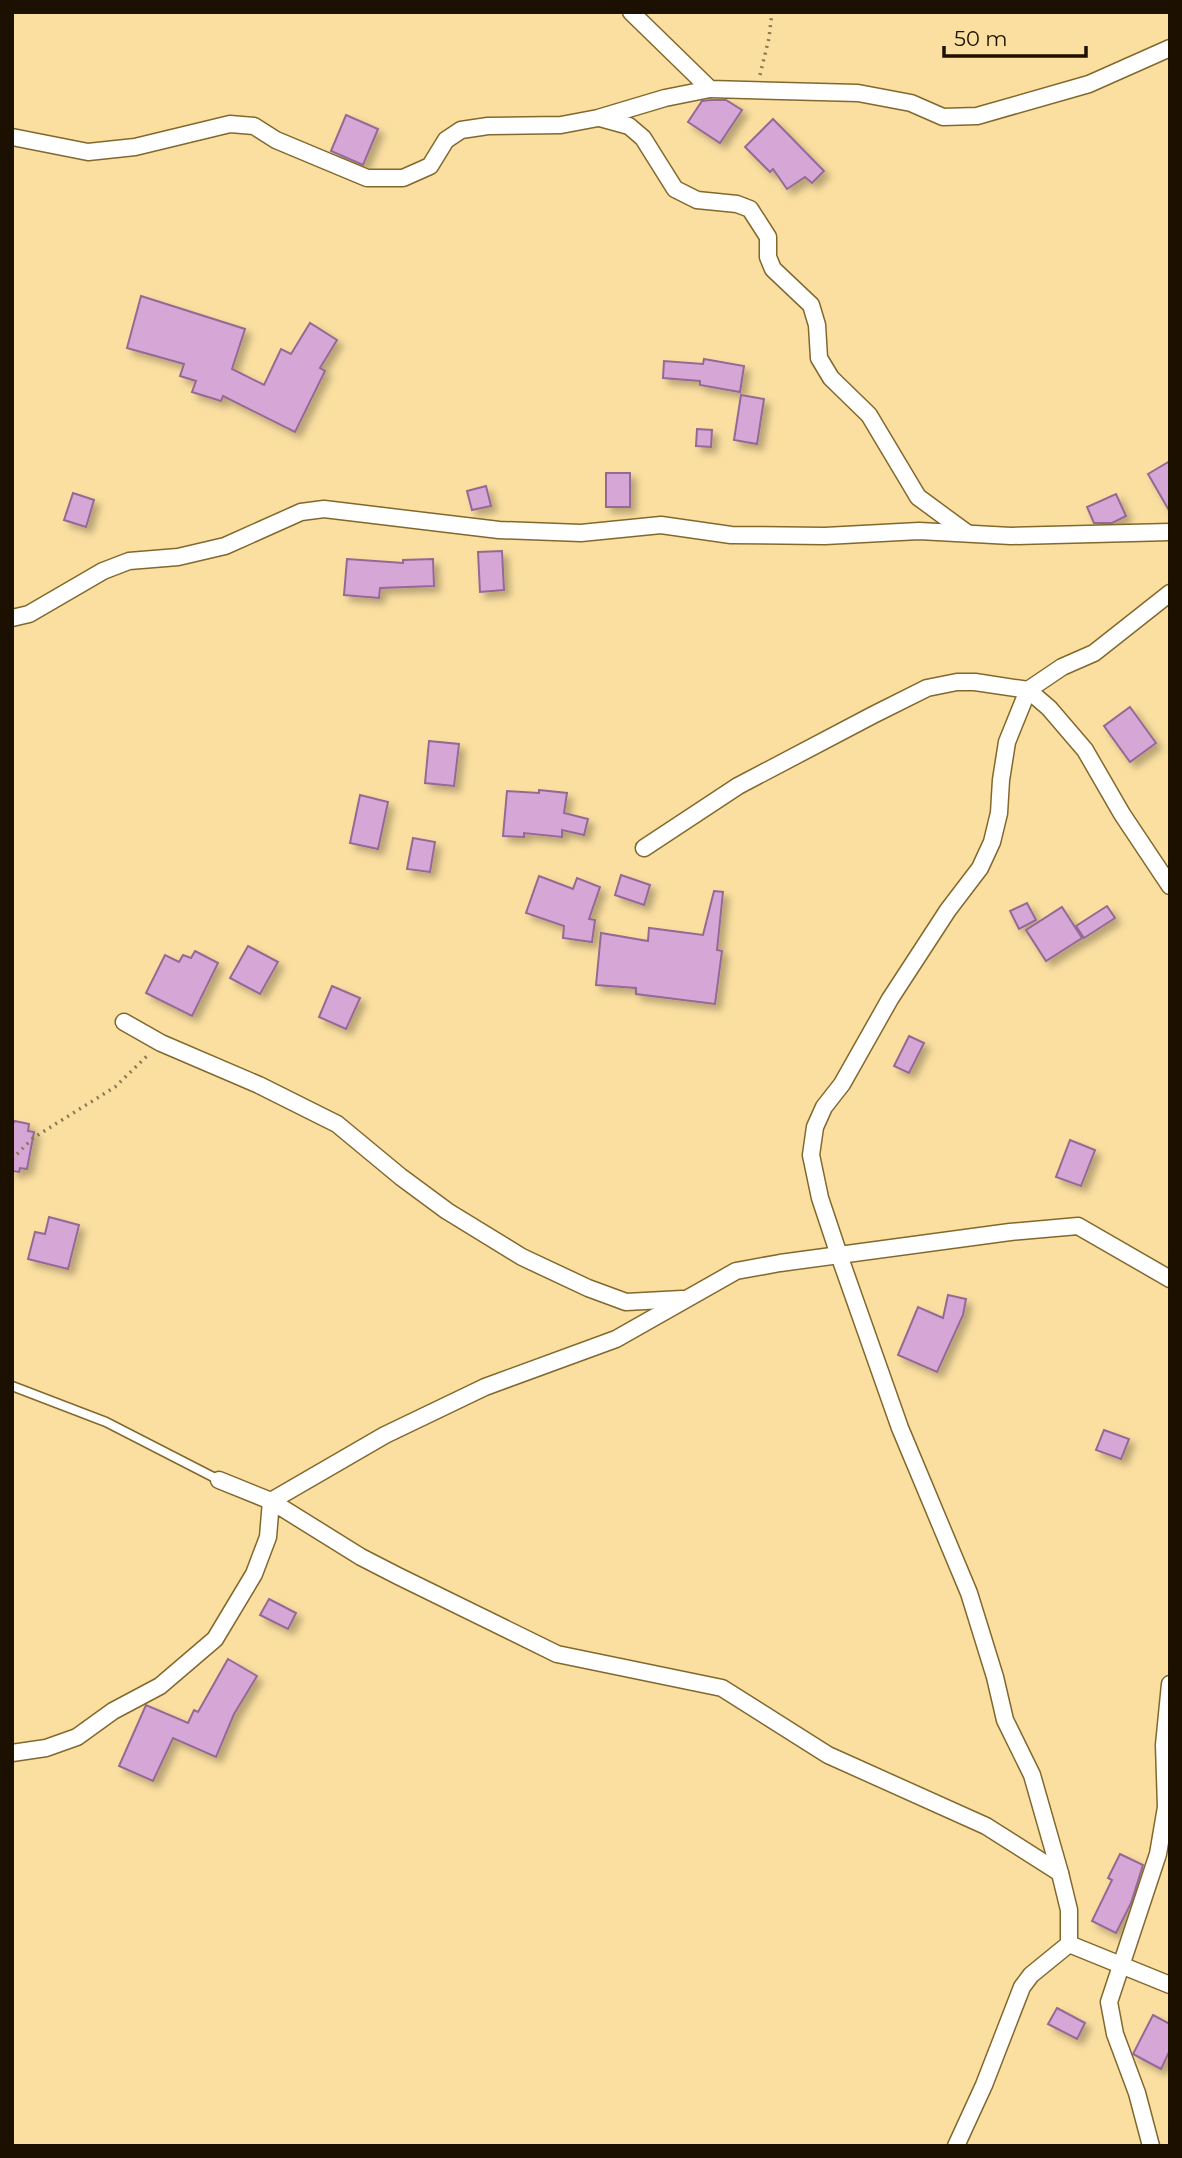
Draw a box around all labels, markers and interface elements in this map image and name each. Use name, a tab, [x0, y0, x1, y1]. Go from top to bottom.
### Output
scale bar	[944, 14, 1086, 58]
text: 50 m	[954, 26, 1008, 51]

